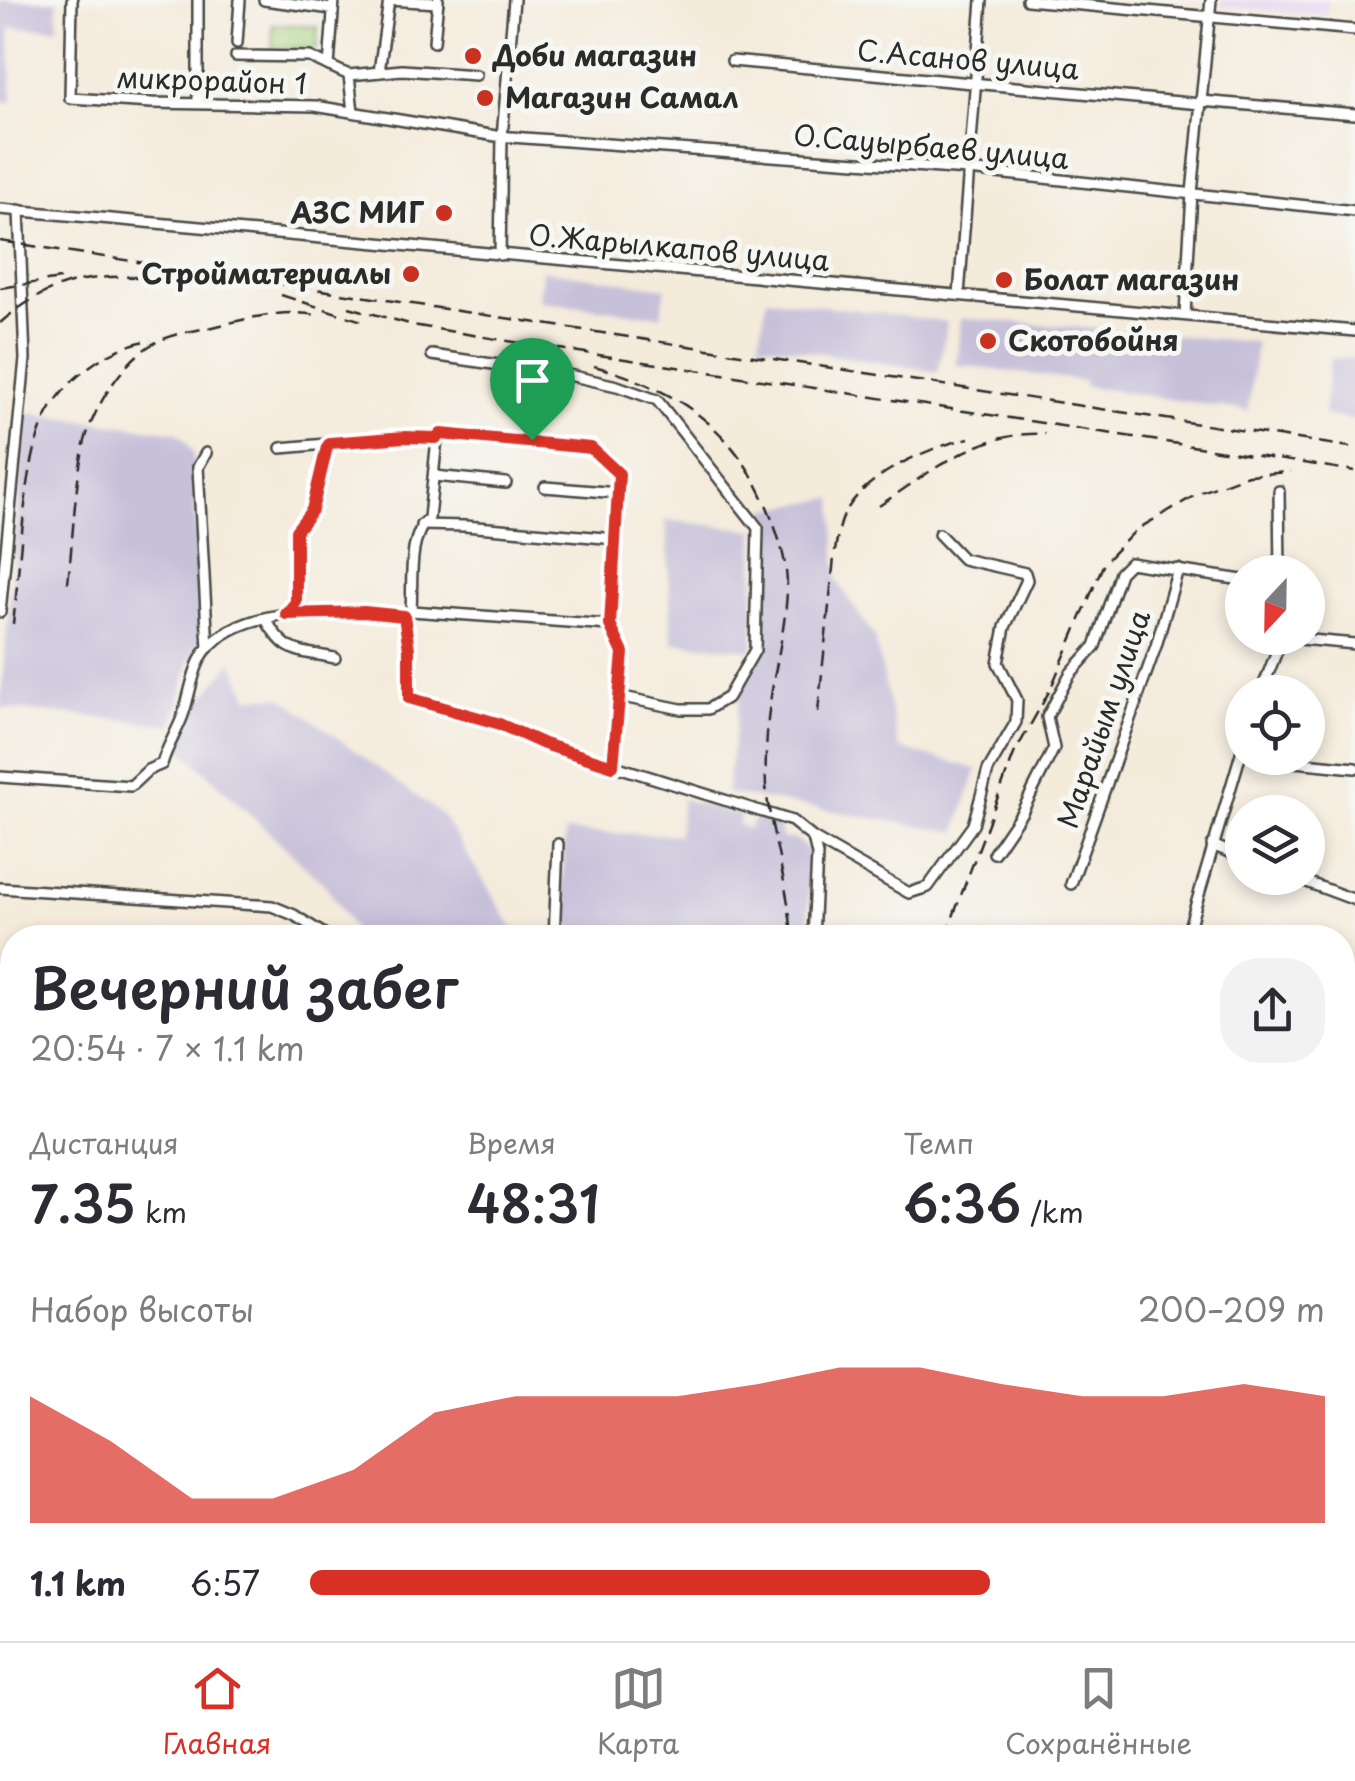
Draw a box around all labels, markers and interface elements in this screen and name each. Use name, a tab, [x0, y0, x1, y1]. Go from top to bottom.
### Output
street label: С.Асанов улица	[855, 27, 1081, 90]
place label: Доби магазин	[492, 33, 697, 76]
marker: Доби магазин	[462, 45, 484, 67]
street label: микрорайон 1	[116, 55, 308, 104]
place label: Магазин Самал	[505, 75, 739, 118]
marker: Магазин Самал	[474, 87, 496, 109]
street label: О.Сауырбаев улица	[792, 112, 1071, 179]
place label: АЗС МИГ	[290, 190, 424, 233]
marker: АЗС МИГ	[433, 202, 455, 224]
street label: О.Жарылкапов улица	[527, 212, 832, 281]
place label: Стройматериалы	[141, 251, 391, 294]
place label: Болат магазин	[1024, 257, 1239, 300]
marker: Стройматериалы	[400, 263, 422, 285]
marker: Болат магазин	[993, 269, 1015, 291]
place label: Скотобойня	[1008, 318, 1179, 361]
marker: Скотобойня	[977, 330, 999, 352]
pin	[490, 338, 575, 441]
icon: arrive	[505, 353, 560, 408]
north arrow	[1225, 555, 1325, 655]
map controls	[1225, 555, 1325, 895]
street label: Марайым улица	[1045, 603, 1160, 833]
button: locate	[1225, 675, 1325, 775]
button: layers	[1225, 795, 1325, 895]
text: Вечерний забег	[30, 945, 458, 1028]
button: share	[1220, 958, 1325, 1063]
text: 20:54 · 7 × 1.1 km	[30, 1024, 305, 1072]
text: Дистанция	[30, 1121, 179, 1164]
text: Время	[467, 1121, 556, 1164]
text: Темп	[903, 1121, 974, 1164]
text: 7.35	[30, 1164, 136, 1240]
text: 48:31	[467, 1164, 600, 1240]
text: 6:36	[903, 1164, 1021, 1240]
text: km	[136, 1190, 187, 1233]
text: /km	[1021, 1190, 1084, 1233]
text: Набор высоты	[30, 1285, 254, 1333]
text: 200–209 m	[1138, 1285, 1325, 1333]
text: 1.1 km	[30, 1559, 126, 1607]
text: 6:57	[190, 1559, 260, 1607]
tab: Главная	[163, 1661, 271, 1764]
tab: Карта	[597, 1661, 679, 1764]
tab: Сохранённые	[1005, 1661, 1192, 1764]

